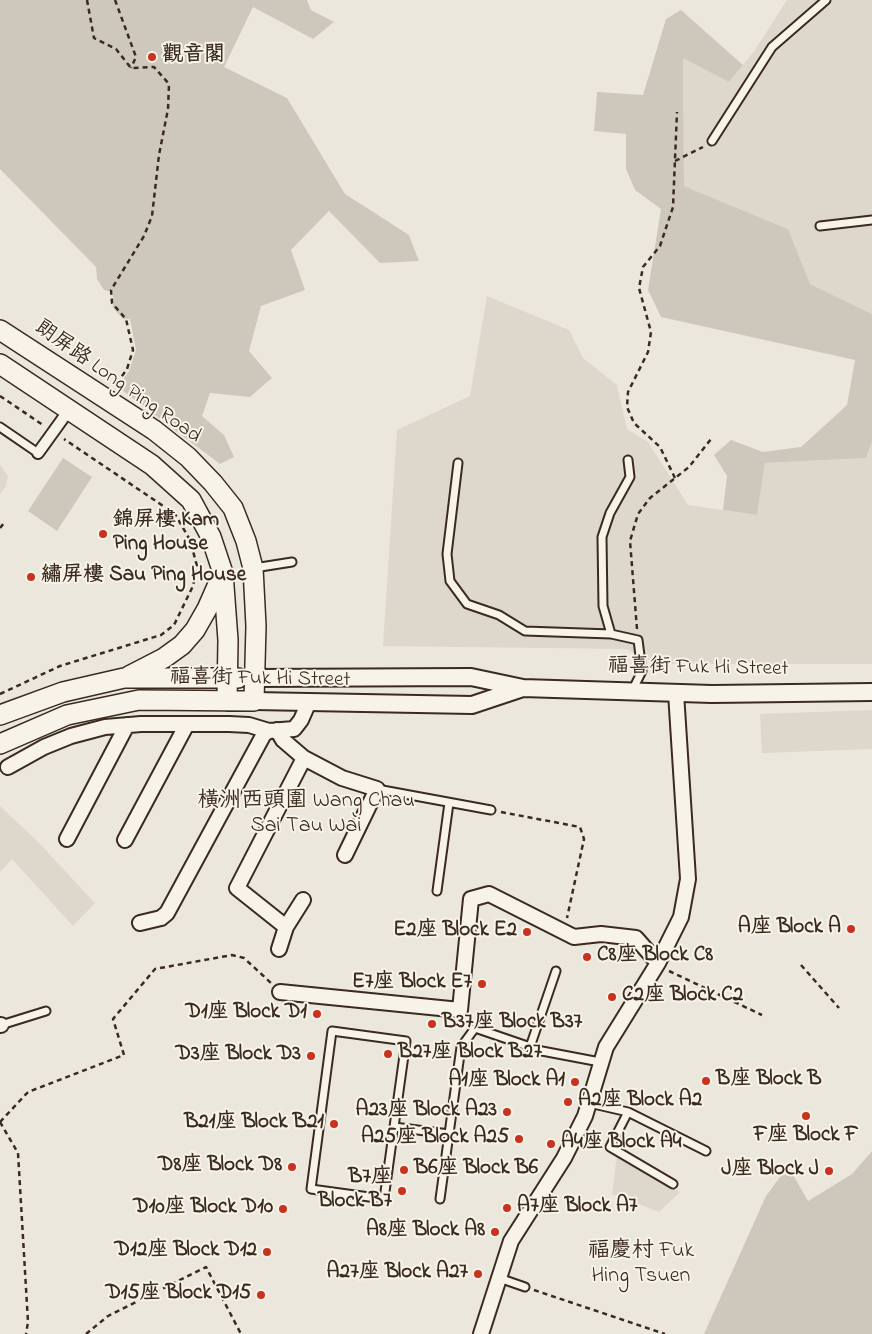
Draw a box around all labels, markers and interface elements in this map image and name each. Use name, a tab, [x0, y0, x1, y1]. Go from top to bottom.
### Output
place label: 觀音閣	[162, 44, 225, 70]
marker: 觀音閣	[146, 51, 158, 63]
street label: 朗屏路 Long Ping Road	[29, 316, 205, 450]
place label: 錦屏樓 Kam Ping House	[113, 509, 219, 559]
marker: 錦屏樓 Kam Ping House	[97, 528, 109, 540]
place label: 繡屏樓 Sau Ping House	[41, 564, 246, 590]
marker: 繡屏樓 Sau Ping House	[25, 571, 37, 583]
street label: 福喜街 Fuk Hi Street	[607, 655, 789, 683]
street label: 福喜街 Fuk Hi Street	[169, 666, 351, 694]
district label: 橫洲西頭圍 Wang Chau Sai Tau Wai	[197, 789, 415, 840]
place label: A座 Block A	[738, 916, 841, 942]
place label: E2座 Block E2	[393, 919, 517, 945]
marker: A座 Block A	[845, 923, 857, 935]
marker: E2座 Block E2	[521, 926, 533, 938]
place label: C8座 Block C8	[597, 944, 713, 970]
marker: C8座 Block C8	[581, 951, 593, 963]
place label: E7座 Block E7	[352, 971, 472, 997]
marker: E7座 Block E7	[476, 978, 488, 990]
place label: C2座 Block C2	[622, 984, 743, 1010]
marker: C2座 Block C2	[606, 991, 618, 1003]
place label: D1座 Block D1	[185, 1001, 307, 1027]
marker: D1座 Block D1	[311, 1008, 323, 1020]
place label: B37座 Block B37	[442, 1011, 582, 1037]
marker: B37座 Block B37	[426, 1018, 438, 1030]
place label: B27座 Block B27	[398, 1041, 542, 1067]
place label: D3座 Block D3	[175, 1043, 301, 1069]
marker: B27座 Block B27	[382, 1048, 394, 1060]
marker: D3座 Block D3	[305, 1050, 317, 1062]
place label: B座 Block B	[716, 1068, 822, 1094]
place label: A1座 Block A1	[448, 1069, 565, 1095]
marker: B座 Block B	[700, 1075, 712, 1087]
marker: A1座 Block A1	[569, 1076, 581, 1088]
place label: A2座 Block A2	[578, 1089, 702, 1115]
marker: A2座 Block A2	[562, 1096, 574, 1108]
place label: A23座 Block A23	[356, 1099, 497, 1125]
marker: A23座 Block A23	[501, 1106, 513, 1118]
marker: F座 Block F	[800, 1110, 812, 1122]
place label: B21座 Block B21	[184, 1111, 324, 1137]
marker: B21座 Block B21	[328, 1118, 340, 1130]
place label: F座 Block F	[754, 1124, 858, 1150]
place label: A25座 Block A25	[361, 1126, 509, 1152]
place label: A4座 Block A4	[561, 1131, 682, 1157]
marker: A25座 Block A25	[513, 1133, 525, 1145]
marker: A4座 Block A4	[545, 1138, 557, 1150]
place label: D8座 Block D8	[158, 1154, 282, 1180]
place label: B6座 Block B6	[414, 1157, 538, 1183]
place label: J座 Block J	[721, 1158, 819, 1184]
marker: D8座 Block D8	[286, 1161, 298, 1173]
marker: B6座 Block B6	[398, 1164, 410, 1176]
marker: J座 Block J	[823, 1165, 835, 1177]
place label: B7座 Block B7	[318, 1166, 392, 1216]
marker: B7座 Block B7	[396, 1185, 408, 1197]
place label: A7座 Block A7	[517, 1195, 638, 1221]
place label: D10座 Block D10	[133, 1196, 273, 1222]
marker: A7座 Block A7	[501, 1202, 513, 1214]
marker: D10座 Block D10	[277, 1203, 289, 1215]
place label: A8座 Block A8	[366, 1219, 485, 1245]
marker: A8座 Block A8	[489, 1226, 501, 1238]
place label: D12座 Block D12	[115, 1239, 257, 1265]
district label: 福慶村 Fuk Hing Tsuen	[585, 1239, 697, 1290]
marker: D12座 Block D12	[261, 1246, 273, 1258]
place label: A27座 Block A27	[327, 1261, 468, 1287]
marker: A27座 Block A27	[472, 1268, 484, 1280]
place label: D15座 Block D15	[105, 1282, 251, 1308]
marker: D15座 Block D15	[255, 1289, 267, 1301]

